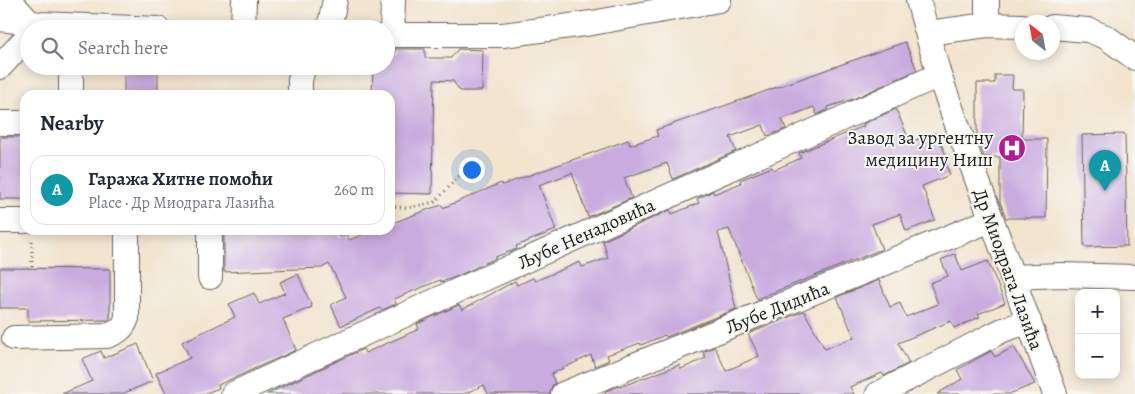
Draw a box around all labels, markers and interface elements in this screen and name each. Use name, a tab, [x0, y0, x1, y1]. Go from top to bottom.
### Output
north arrow	[1015, 15, 1060, 60]
search box	[20, 20, 395, 75]
icon: search	[38, 34, 66, 62]
text: Search here	[78, 35, 168, 61]
text: Nearby	[40, 109, 103, 137]
place label: Завод за ургентну медицину Ниш	[847, 125, 993, 173]
hospital icon: Завод за ургентну медицину Ниш	[997, 133, 1027, 163]
pin: A	[1089, 150, 1121, 191]
your location	[459, 157, 485, 183]
text: Гаража Хитне помоћи	[88, 166, 273, 192]
text: A	[52, 179, 62, 201]
text: 260 m	[334, 179, 374, 201]
street label: Др Миодрага Лазића	[967, 185, 1049, 354]
text: Place · Др Миодрага Лазића	[88, 192, 275, 214]
street label: Љубе Ненадовића	[514, 192, 659, 276]
street label: Љубе Дидића	[722, 275, 833, 341]
map controls	[1075, 289, 1120, 379]
button: +	[1075, 289, 1120, 334]
button: −	[1075, 334, 1120, 379]

